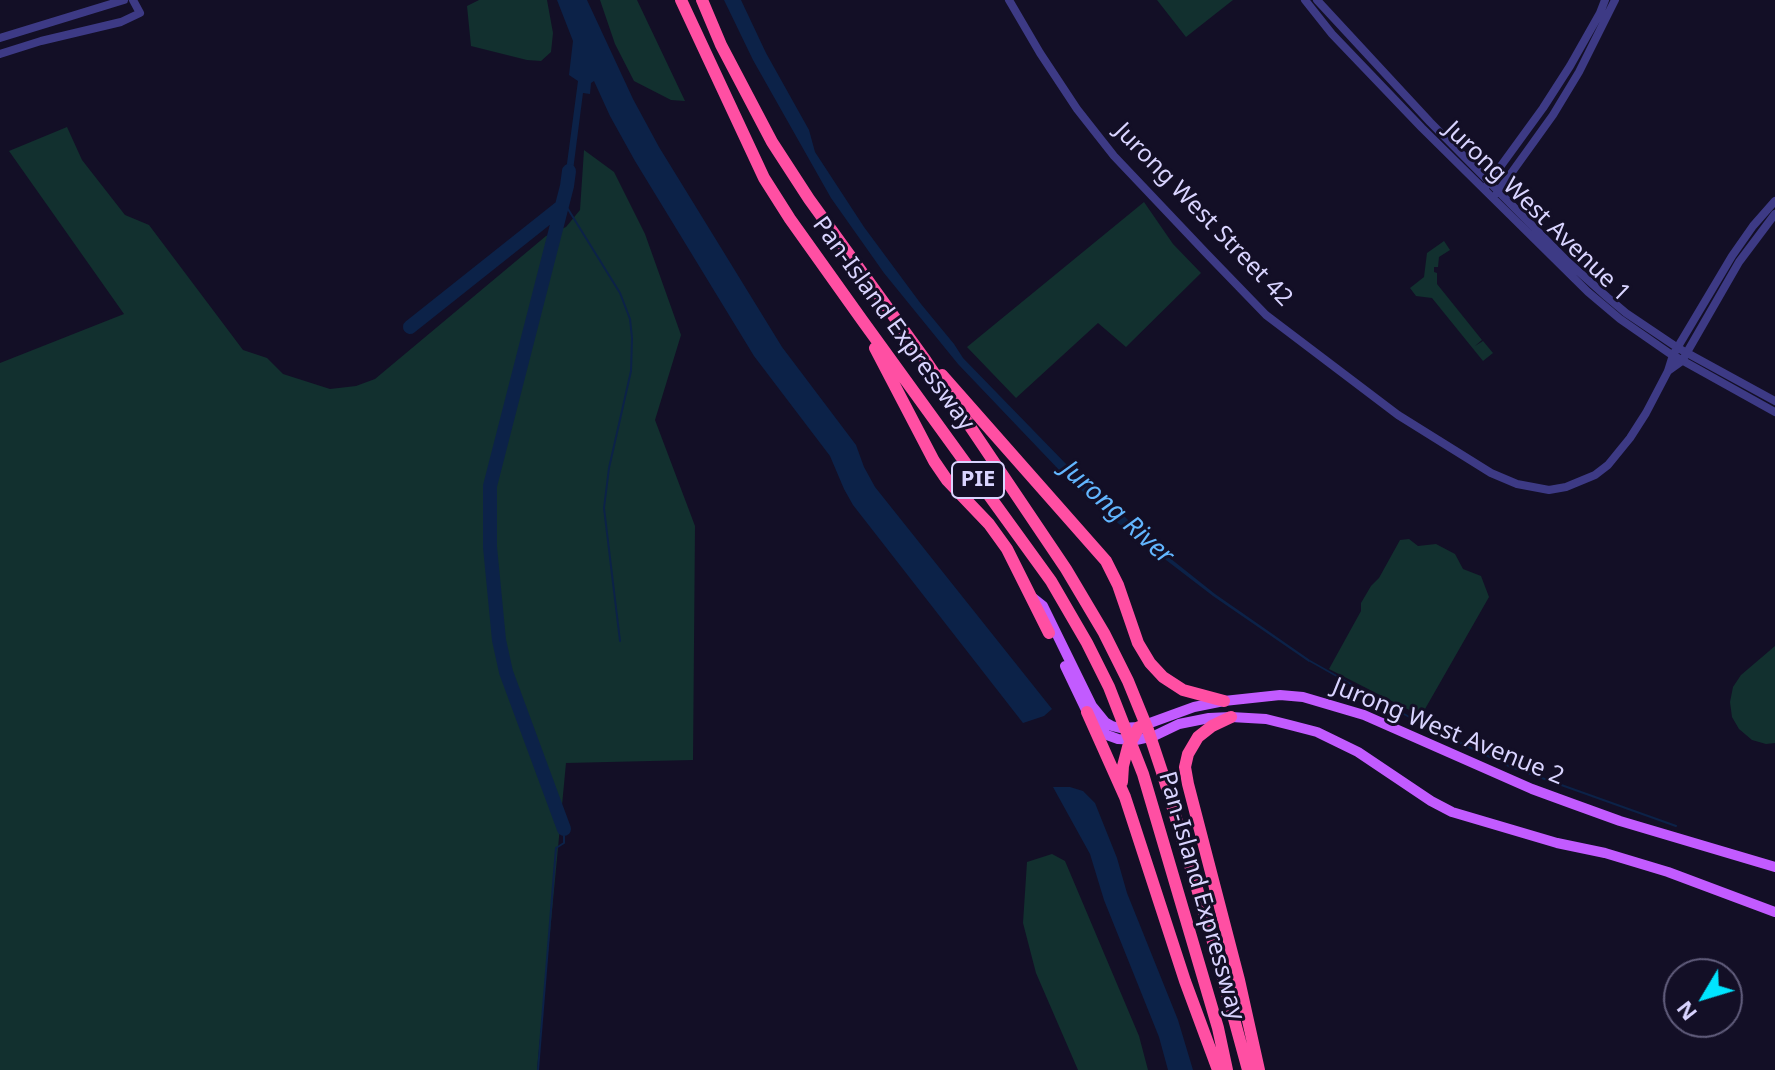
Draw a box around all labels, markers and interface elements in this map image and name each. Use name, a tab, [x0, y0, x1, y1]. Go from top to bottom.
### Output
street label: Jurong West Avenue 1	[1438, 116, 1636, 308]
street label: Jurong West Street 42	[1108, 117, 1298, 313]
street label: Pan-Island Expressway	[806, 212, 980, 436]
water label: Jurong River	[1054, 454, 1180, 572]
road number: PIE	[952, 462, 1004, 498]
street label: Jurong West Avenue 2	[1328, 672, 1568, 792]
street label: Pan-Island Expressway	[1152, 769, 1250, 1023]
north arrow	[1663, 958, 1743, 1038]
text: N	[1668, 995, 1703, 1028]

